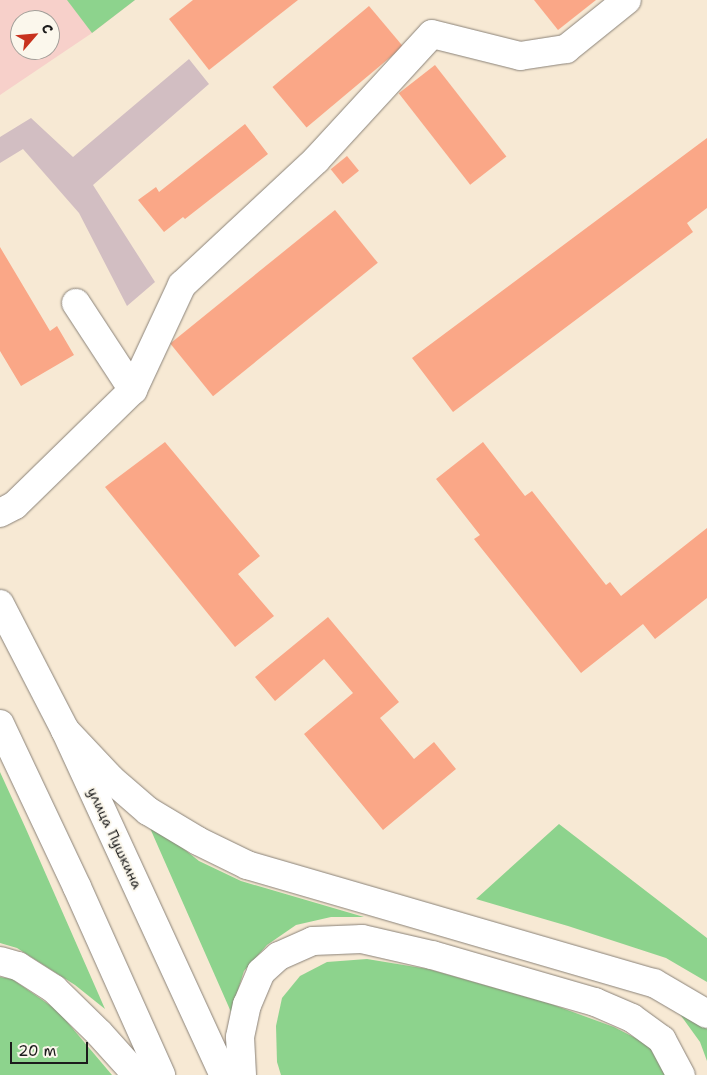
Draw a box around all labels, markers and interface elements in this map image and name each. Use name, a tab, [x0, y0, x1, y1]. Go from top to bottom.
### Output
north arrow	[10, 10, 60, 60]
text: С	[37, 21, 57, 37]
street label: улица Пушкина	[84, 785, 146, 891]
scale bar	[12, 1032, 90, 1064]
text: 20 m	[18, 1041, 57, 1061]

